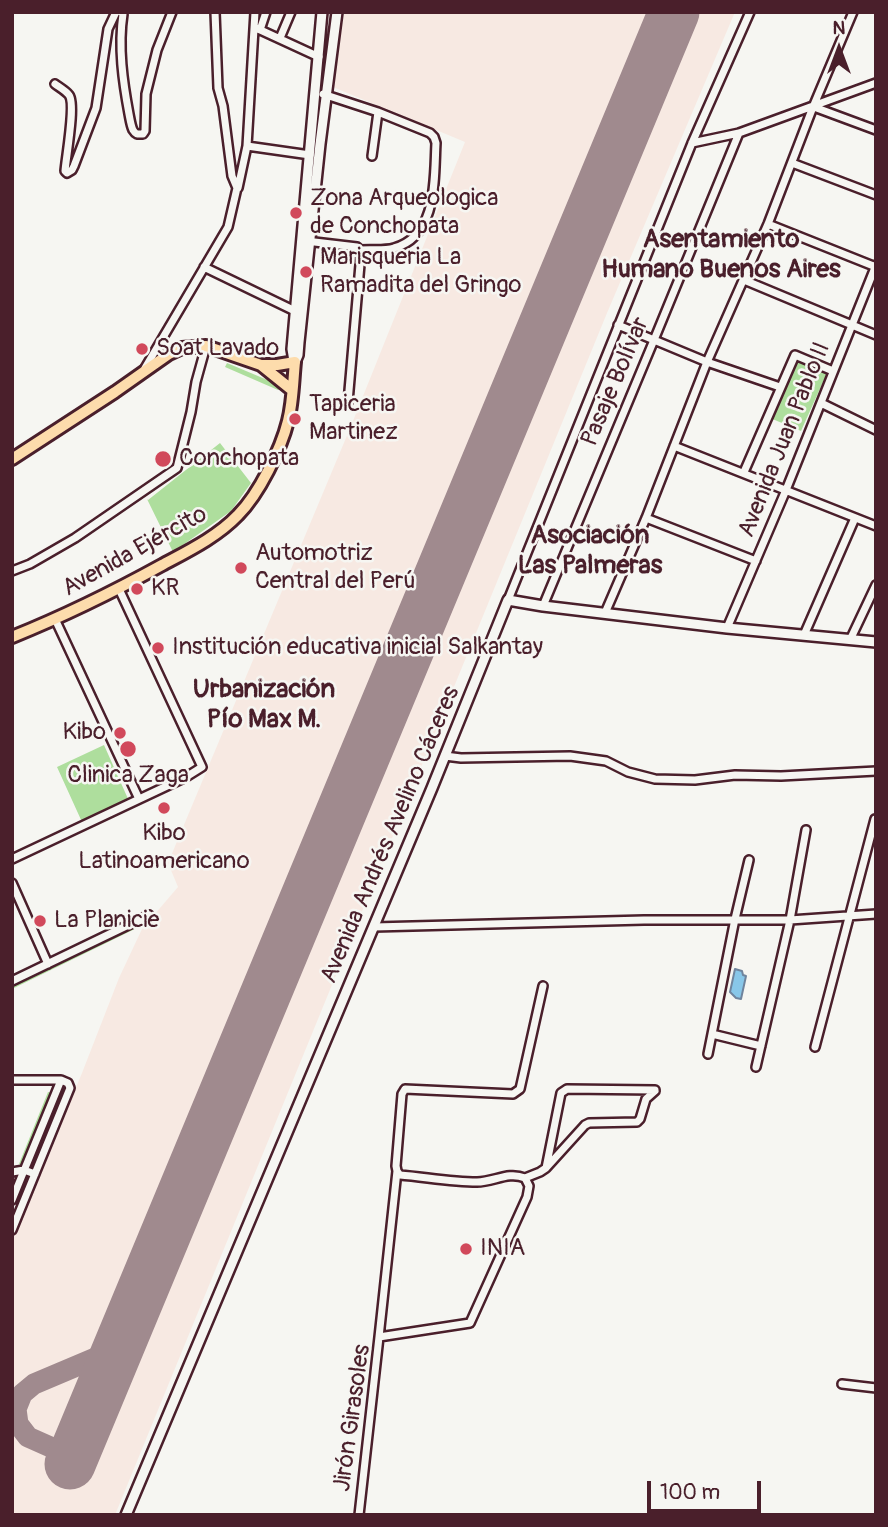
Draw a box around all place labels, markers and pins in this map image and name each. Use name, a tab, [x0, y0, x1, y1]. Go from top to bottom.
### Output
place label: Zona Arqueologica de Conchopata	[310, 185, 498, 241]
marker: Zona Arqueologica de Conchopata	[288, 205, 304, 221]
place label: Marisqueria La Ramadita del Gringo	[320, 244, 521, 300]
marker: Marisqueria La Ramadita del Gringo	[298, 264, 314, 280]
place label: Soat Lavado	[156, 335, 279, 363]
marker: Soat Lavado	[134, 341, 150, 357]
place label: Tapiceria Martinez	[309, 391, 398, 447]
marker: Tapiceria Martinez	[287, 411, 303, 427]
place label: Conchopata	[179, 445, 299, 473]
marker: Conchopata	[153, 449, 173, 469]
place label: Automotriz Central del Perú	[255, 540, 416, 596]
marker: Automotriz Central del Perú	[233, 560, 249, 576]
place label: KR	[151, 575, 179, 603]
marker: KR	[129, 581, 145, 597]
place label: Institución educativa inicial Salkantay	[172, 634, 543, 662]
marker: Institución educativa inicial Salkantay	[150, 640, 166, 656]
place label: Kibo	[63, 719, 106, 747]
marker: Kibo	[112, 725, 128, 741]
marker: Clinica Zaga	[118, 739, 138, 759]
place label: Clinica Zaga	[67, 762, 189, 790]
marker: Kibo Latinoamericano	[156, 800, 172, 816]
place label: Kibo Latinoamericano	[78, 820, 250, 876]
place label: La Planicie	[54, 907, 159, 935]
marker: La Planicie	[32, 913, 48, 929]
place label: INIA	[480, 1235, 525, 1263]
marker: INIA	[458, 1241, 474, 1257]

